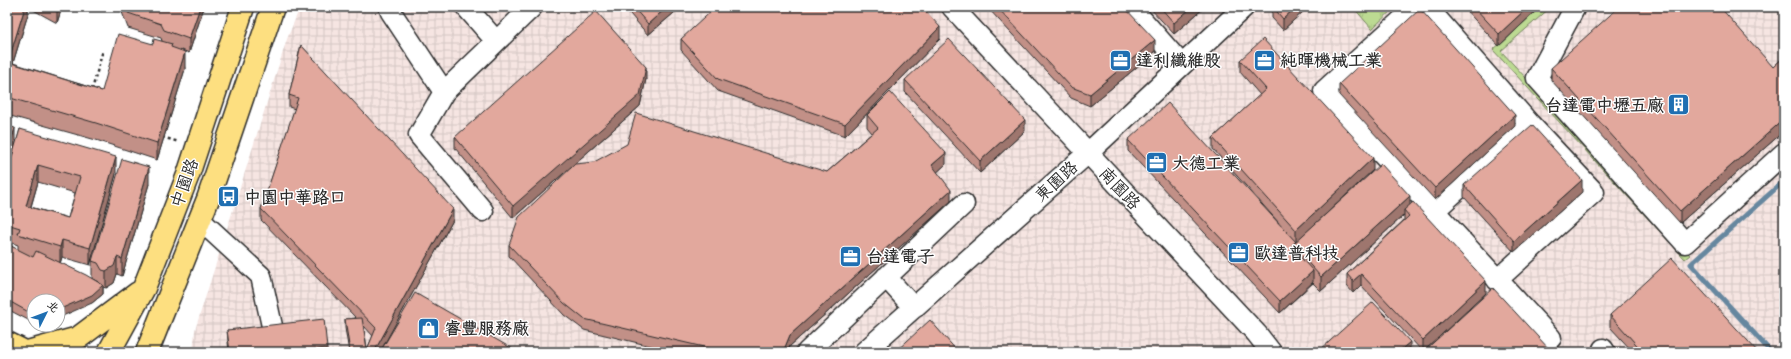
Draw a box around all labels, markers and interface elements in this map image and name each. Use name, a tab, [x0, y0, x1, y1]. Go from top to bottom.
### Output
office icon: 達利纖維股	[1107, 47, 1133, 73]
office icon: 純暉機械工業	[1252, 47, 1278, 73]
place label: 達利纖維股	[1136, 50, 1221, 70]
place label: 純暉機械工業	[1280, 50, 1382, 70]
building icon: 台達電中壢五廠	[1666, 92, 1692, 118]
place label: 台達電中壢五廠	[1545, 95, 1664, 115]
office icon: 大德工業	[1143, 150, 1169, 176]
place label: 大德工業	[1172, 153, 1240, 173]
street label: 中園路	[166, 156, 202, 210]
street label: 東園路	[1030, 157, 1082, 205]
street label: 南園路	[1095, 163, 1145, 213]
bus stop icon: 中園中華路口	[215, 184, 241, 210]
place label: 中園中華路口	[244, 187, 346, 207]
office icon: 歐達普科技	[1225, 240, 1251, 266]
office icon: 台達電子	[837, 243, 863, 269]
place label: 歐達普科技	[1254, 243, 1339, 263]
place label: 台達電子	[866, 246, 934, 266]
north arrow	[26, 293, 66, 333]
text: 北	[45, 298, 62, 315]
shop icon: 睿豐服務廠	[415, 315, 441, 341]
place label: 睿豐服務廠	[444, 318, 529, 338]

